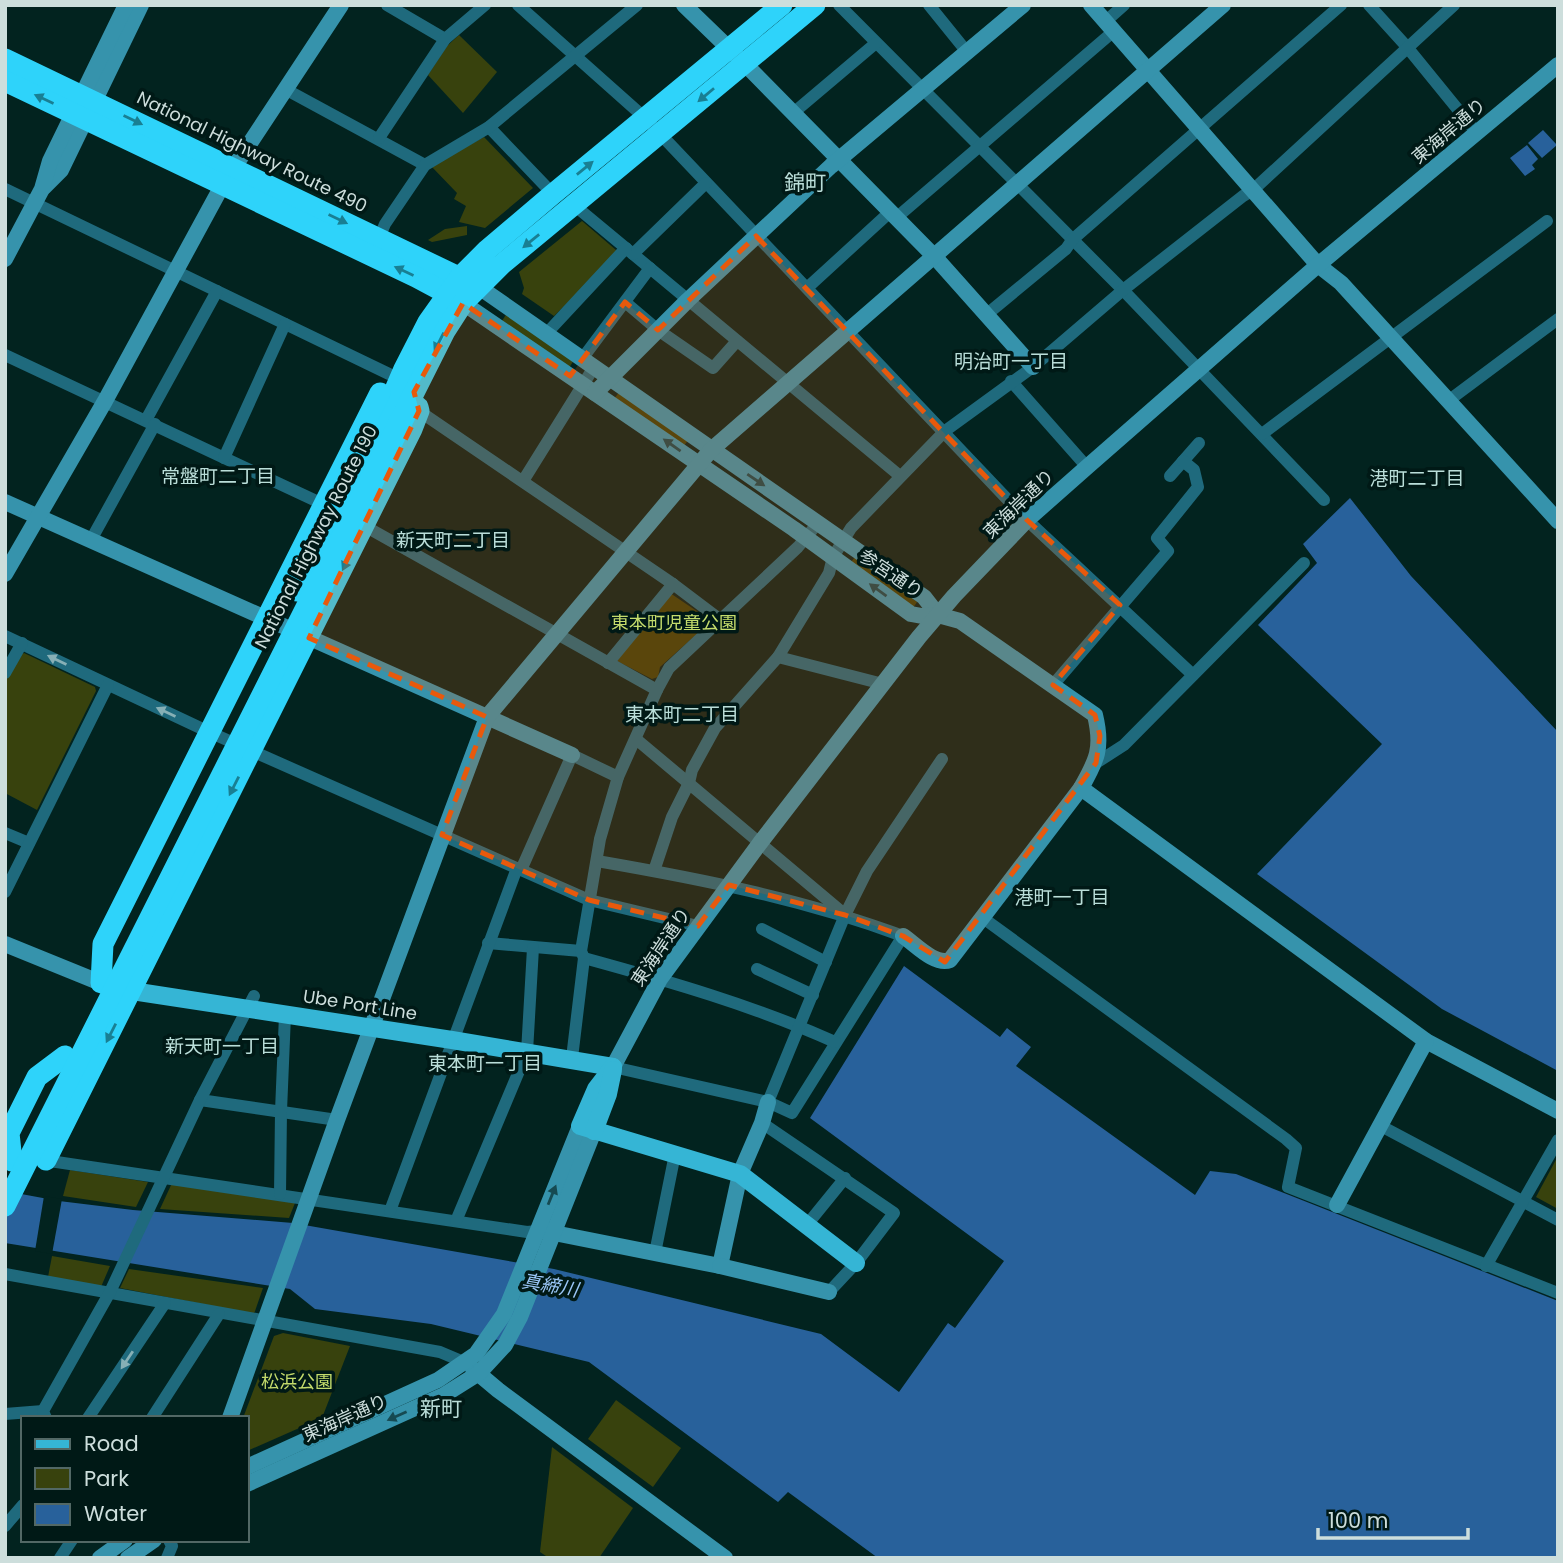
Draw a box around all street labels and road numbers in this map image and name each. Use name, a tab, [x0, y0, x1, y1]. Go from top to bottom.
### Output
street label: National Highway Route 490	[133, 85, 371, 218]
street label: 東海岸通り	[1406, 92, 1491, 169]
street label: National Highway Route 190	[248, 421, 383, 653]
street label: 東海岸通り	[978, 463, 1060, 544]
street label: 参宮通り	[854, 543, 928, 604]
street label: 東海岸通り	[625, 902, 696, 991]
street label: Ube Port Line	[301, 983, 419, 1026]
street label: 東海岸通り	[299, 1388, 391, 1447]

